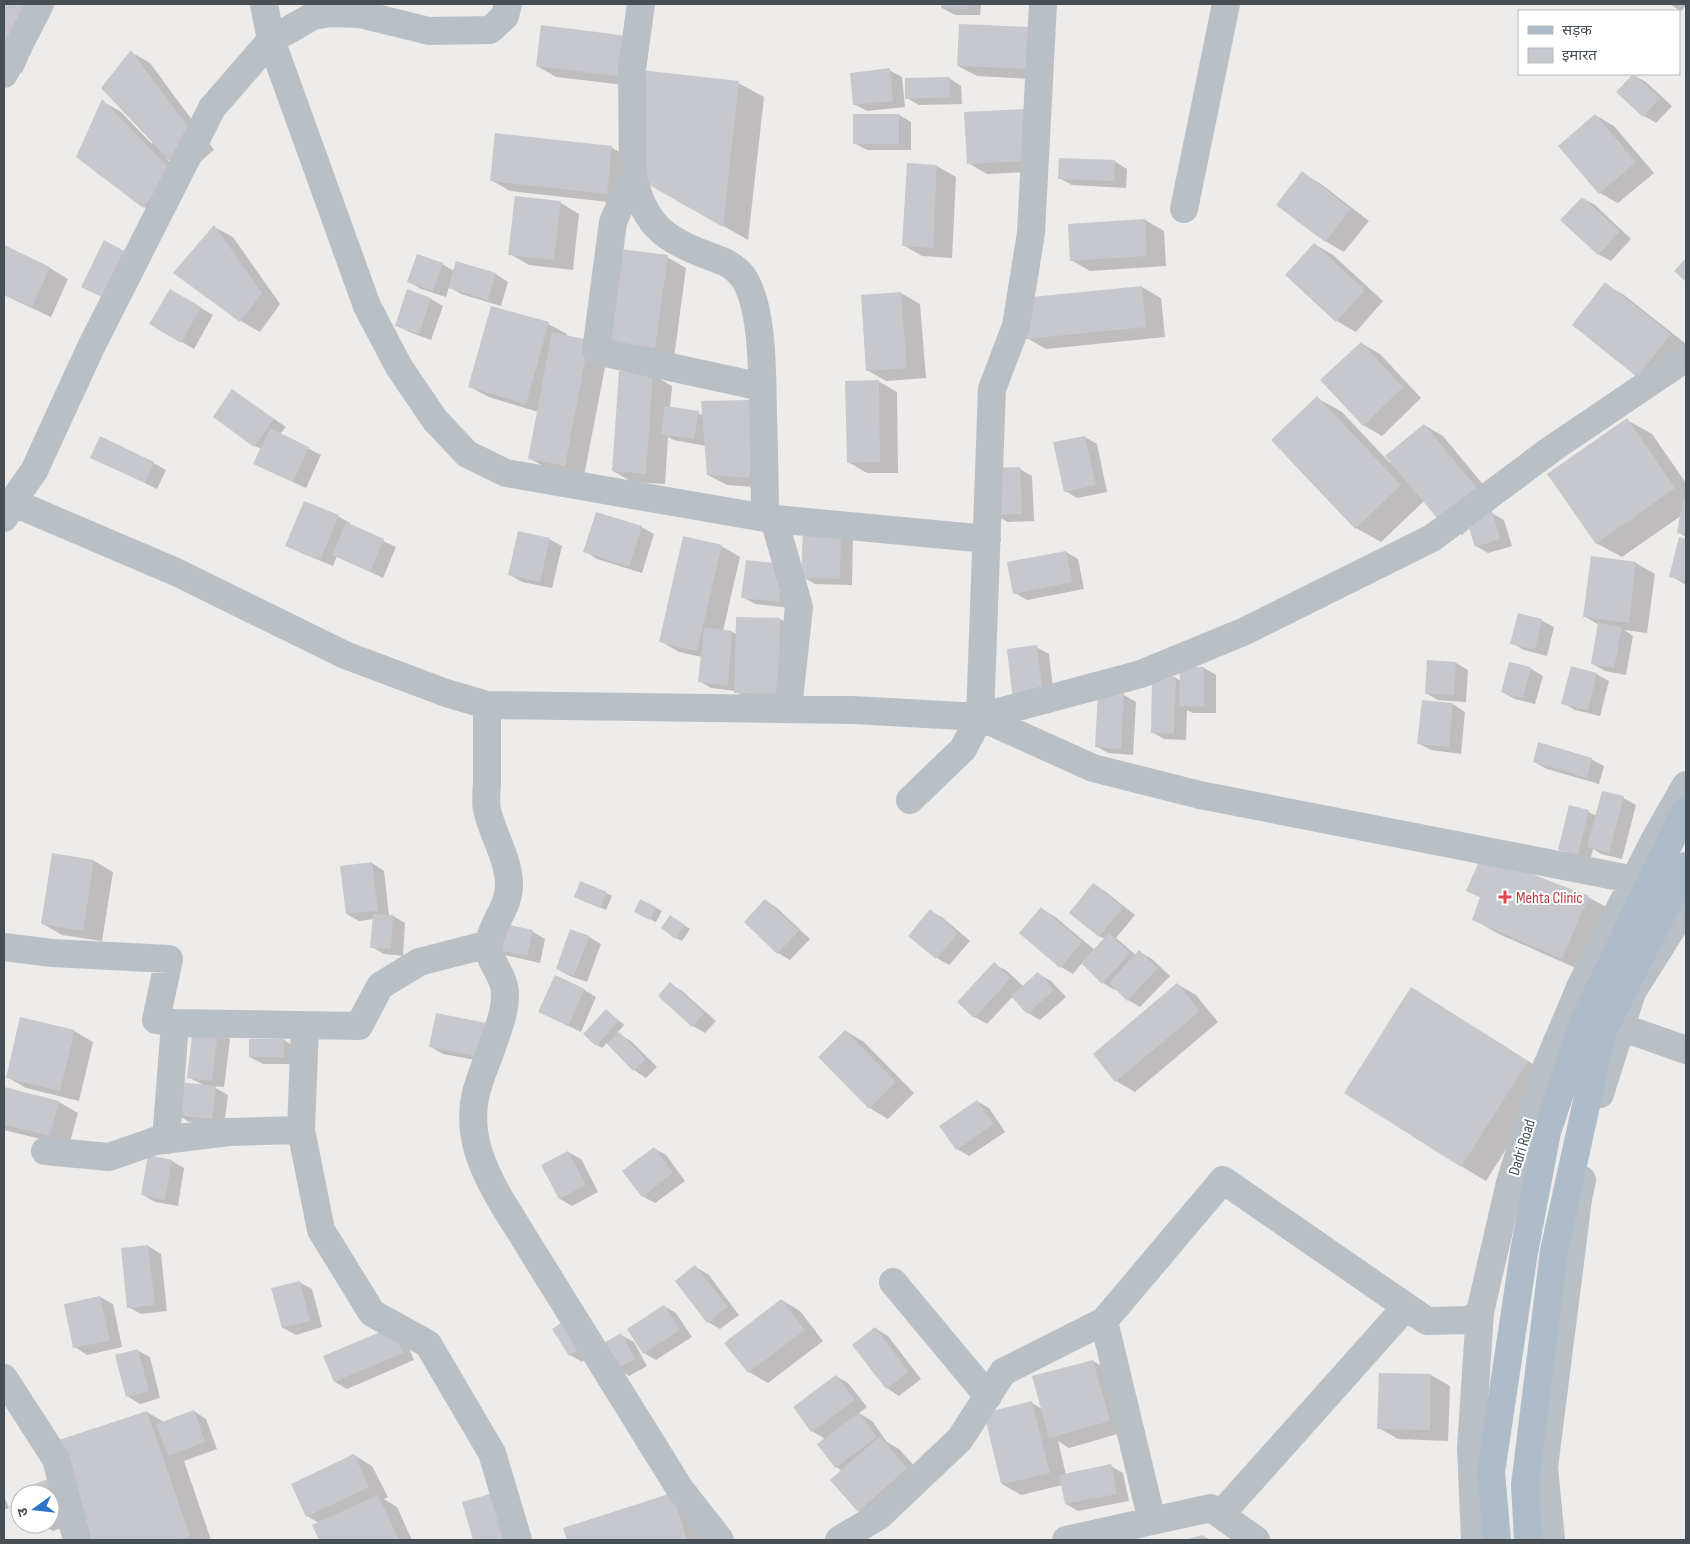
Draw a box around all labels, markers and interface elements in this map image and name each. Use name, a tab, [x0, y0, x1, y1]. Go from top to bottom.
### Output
legend	[1518, 10, 1680, 75]
text: सड़क	[1562, 21, 1592, 40]
text: इमारत	[1562, 46, 1597, 65]
place label: Mehta Clinic	[1516, 889, 1583, 908]
marker: Mehta Clinic	[1498, 890, 1512, 904]
street label: Dadri Road	[1505, 1117, 1540, 1178]
north arrow	[10, 1484, 60, 1534]
text: उ	[13, 1505, 32, 1518]

